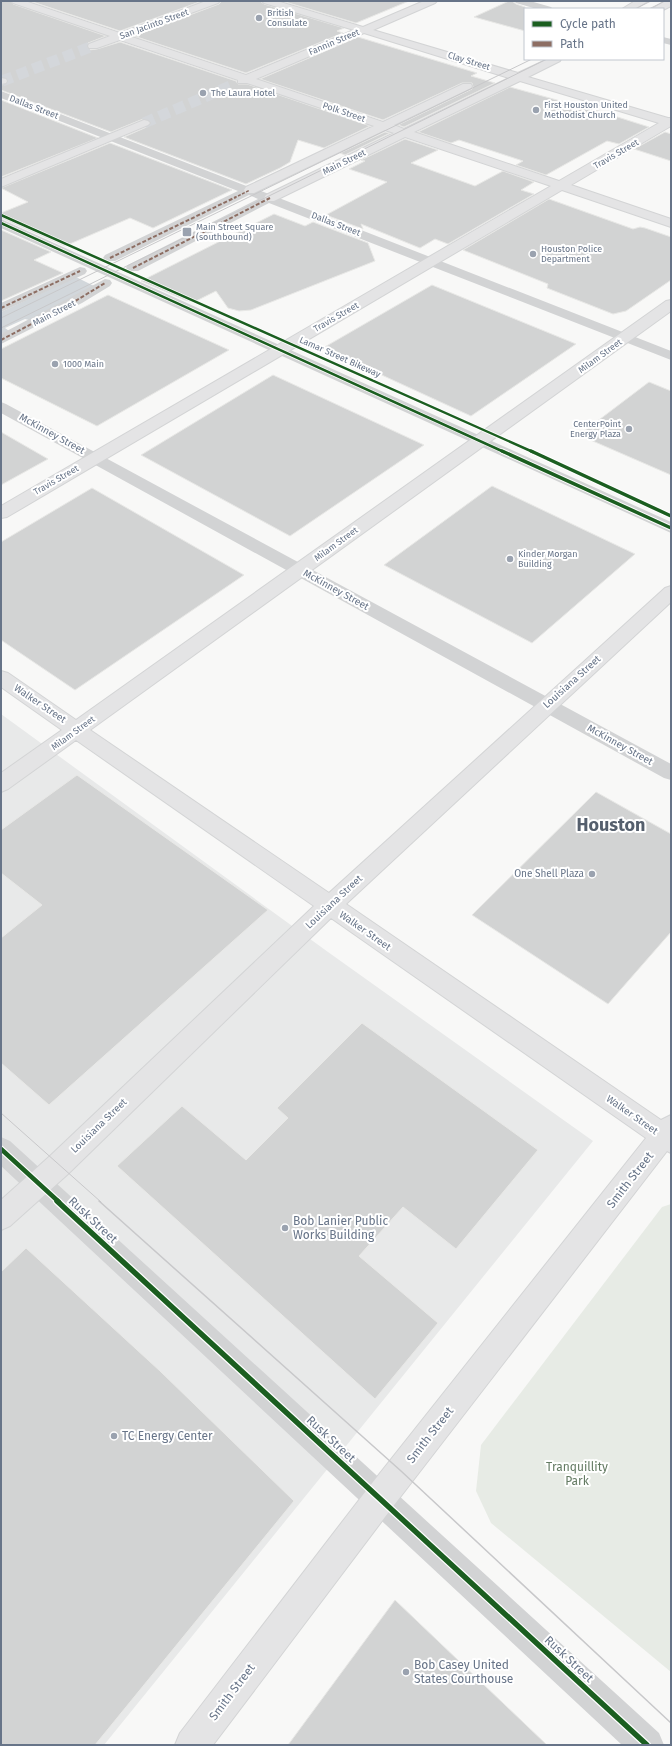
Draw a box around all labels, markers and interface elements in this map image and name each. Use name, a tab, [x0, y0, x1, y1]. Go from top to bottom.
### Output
street label: San Jacinto Street	[118, 7, 190, 41]
place label: British Consulate	[267, 8, 307, 28]
legend	[524, 8, 664, 60]
marker: British Consulate	[254, 13, 264, 23]
text: Cycle path	[560, 17, 616, 31]
street label: Fannin Street	[307, 27, 361, 57]
text: Path	[560, 37, 584, 51]
street label: Clay Street	[447, 50, 492, 72]
marker: The Laura Hotel	[198, 88, 208, 98]
place label: The Laura Hotel	[211, 88, 276, 98]
street label: Dallas Street	[8, 93, 61, 121]
street label: Polk Street	[321, 100, 367, 124]
place label: First Houston United Methodist Church	[544, 100, 628, 120]
marker: First Houston United Methodist Church	[531, 105, 541, 115]
street label: Travis Street	[592, 137, 641, 171]
street label: Main Street	[321, 147, 368, 177]
street label: Dallas Street	[310, 210, 363, 238]
place label: Main Street Square (southbound)	[196, 222, 274, 242]
marker: Main Street Square (southbound)	[181, 226, 193, 238]
place label: Houston Police Department	[541, 244, 602, 264]
marker: Houston Police Department	[528, 249, 538, 259]
street label: Main Street	[31, 298, 78, 328]
street label: Travis Street	[312, 300, 361, 334]
street label: Lamar Street Bikeway	[298, 335, 383, 380]
street label: Milam Street	[576, 336, 624, 375]
marker: 1000 Main	[50, 359, 60, 369]
place label: 1000 Main	[63, 359, 104, 369]
street label: McKinney Street	[17, 411, 87, 457]
place label: CenterPoint Energy Plaza	[570, 419, 622, 439]
marker: CenterPoint Energy Plaza	[624, 424, 634, 434]
street label: Travis Street	[32, 463, 81, 497]
street label: Milam Street	[312, 524, 360, 563]
place label: Kinder Morgan Building	[518, 549, 578, 569]
marker: Kinder Morgan Building	[505, 554, 515, 564]
street label: McKinney Street	[301, 567, 371, 613]
street label: Louisiana Street	[541, 653, 604, 711]
street label: Walker Street	[12, 682, 69, 726]
street label: Milam Street	[49, 713, 97, 752]
street label: McKinney Street	[585, 722, 655, 768]
district label: Houston	[576, 814, 646, 836]
place label: One Shell Plaza	[514, 868, 584, 880]
marker: One Shell Plaza	[587, 869, 597, 879]
street label: Louisiana Street	[303, 872, 365, 931]
street label: Walker Street	[337, 909, 393, 953]
street label: Walker Street	[604, 1093, 660, 1137]
street label: Louisiana Street	[68, 1096, 130, 1156]
street label: Smith Street	[604, 1149, 657, 1211]
street label: Rusk Street	[66, 1194, 121, 1247]
place label: Bob Lanier Public Works Building	[293, 1214, 388, 1242]
marker: Bob Lanier Public Works Building	[280, 1223, 290, 1233]
street label: Smith Street	[404, 1404, 457, 1466]
street label: Rusk Street	[304, 1413, 359, 1466]
place label: TC Energy Center	[122, 1429, 213, 1443]
marker: TC Energy Center	[109, 1431, 119, 1441]
park label: Tranquillity Park	[546, 1460, 608, 1488]
street label: Rusk Street	[542, 1633, 597, 1686]
place label: Bob Casey United States Courthouse	[414, 1658, 513, 1686]
street label: Smith Street	[206, 1660, 258, 1723]
marker: Bob Casey United States Courthouse	[401, 1667, 411, 1677]

